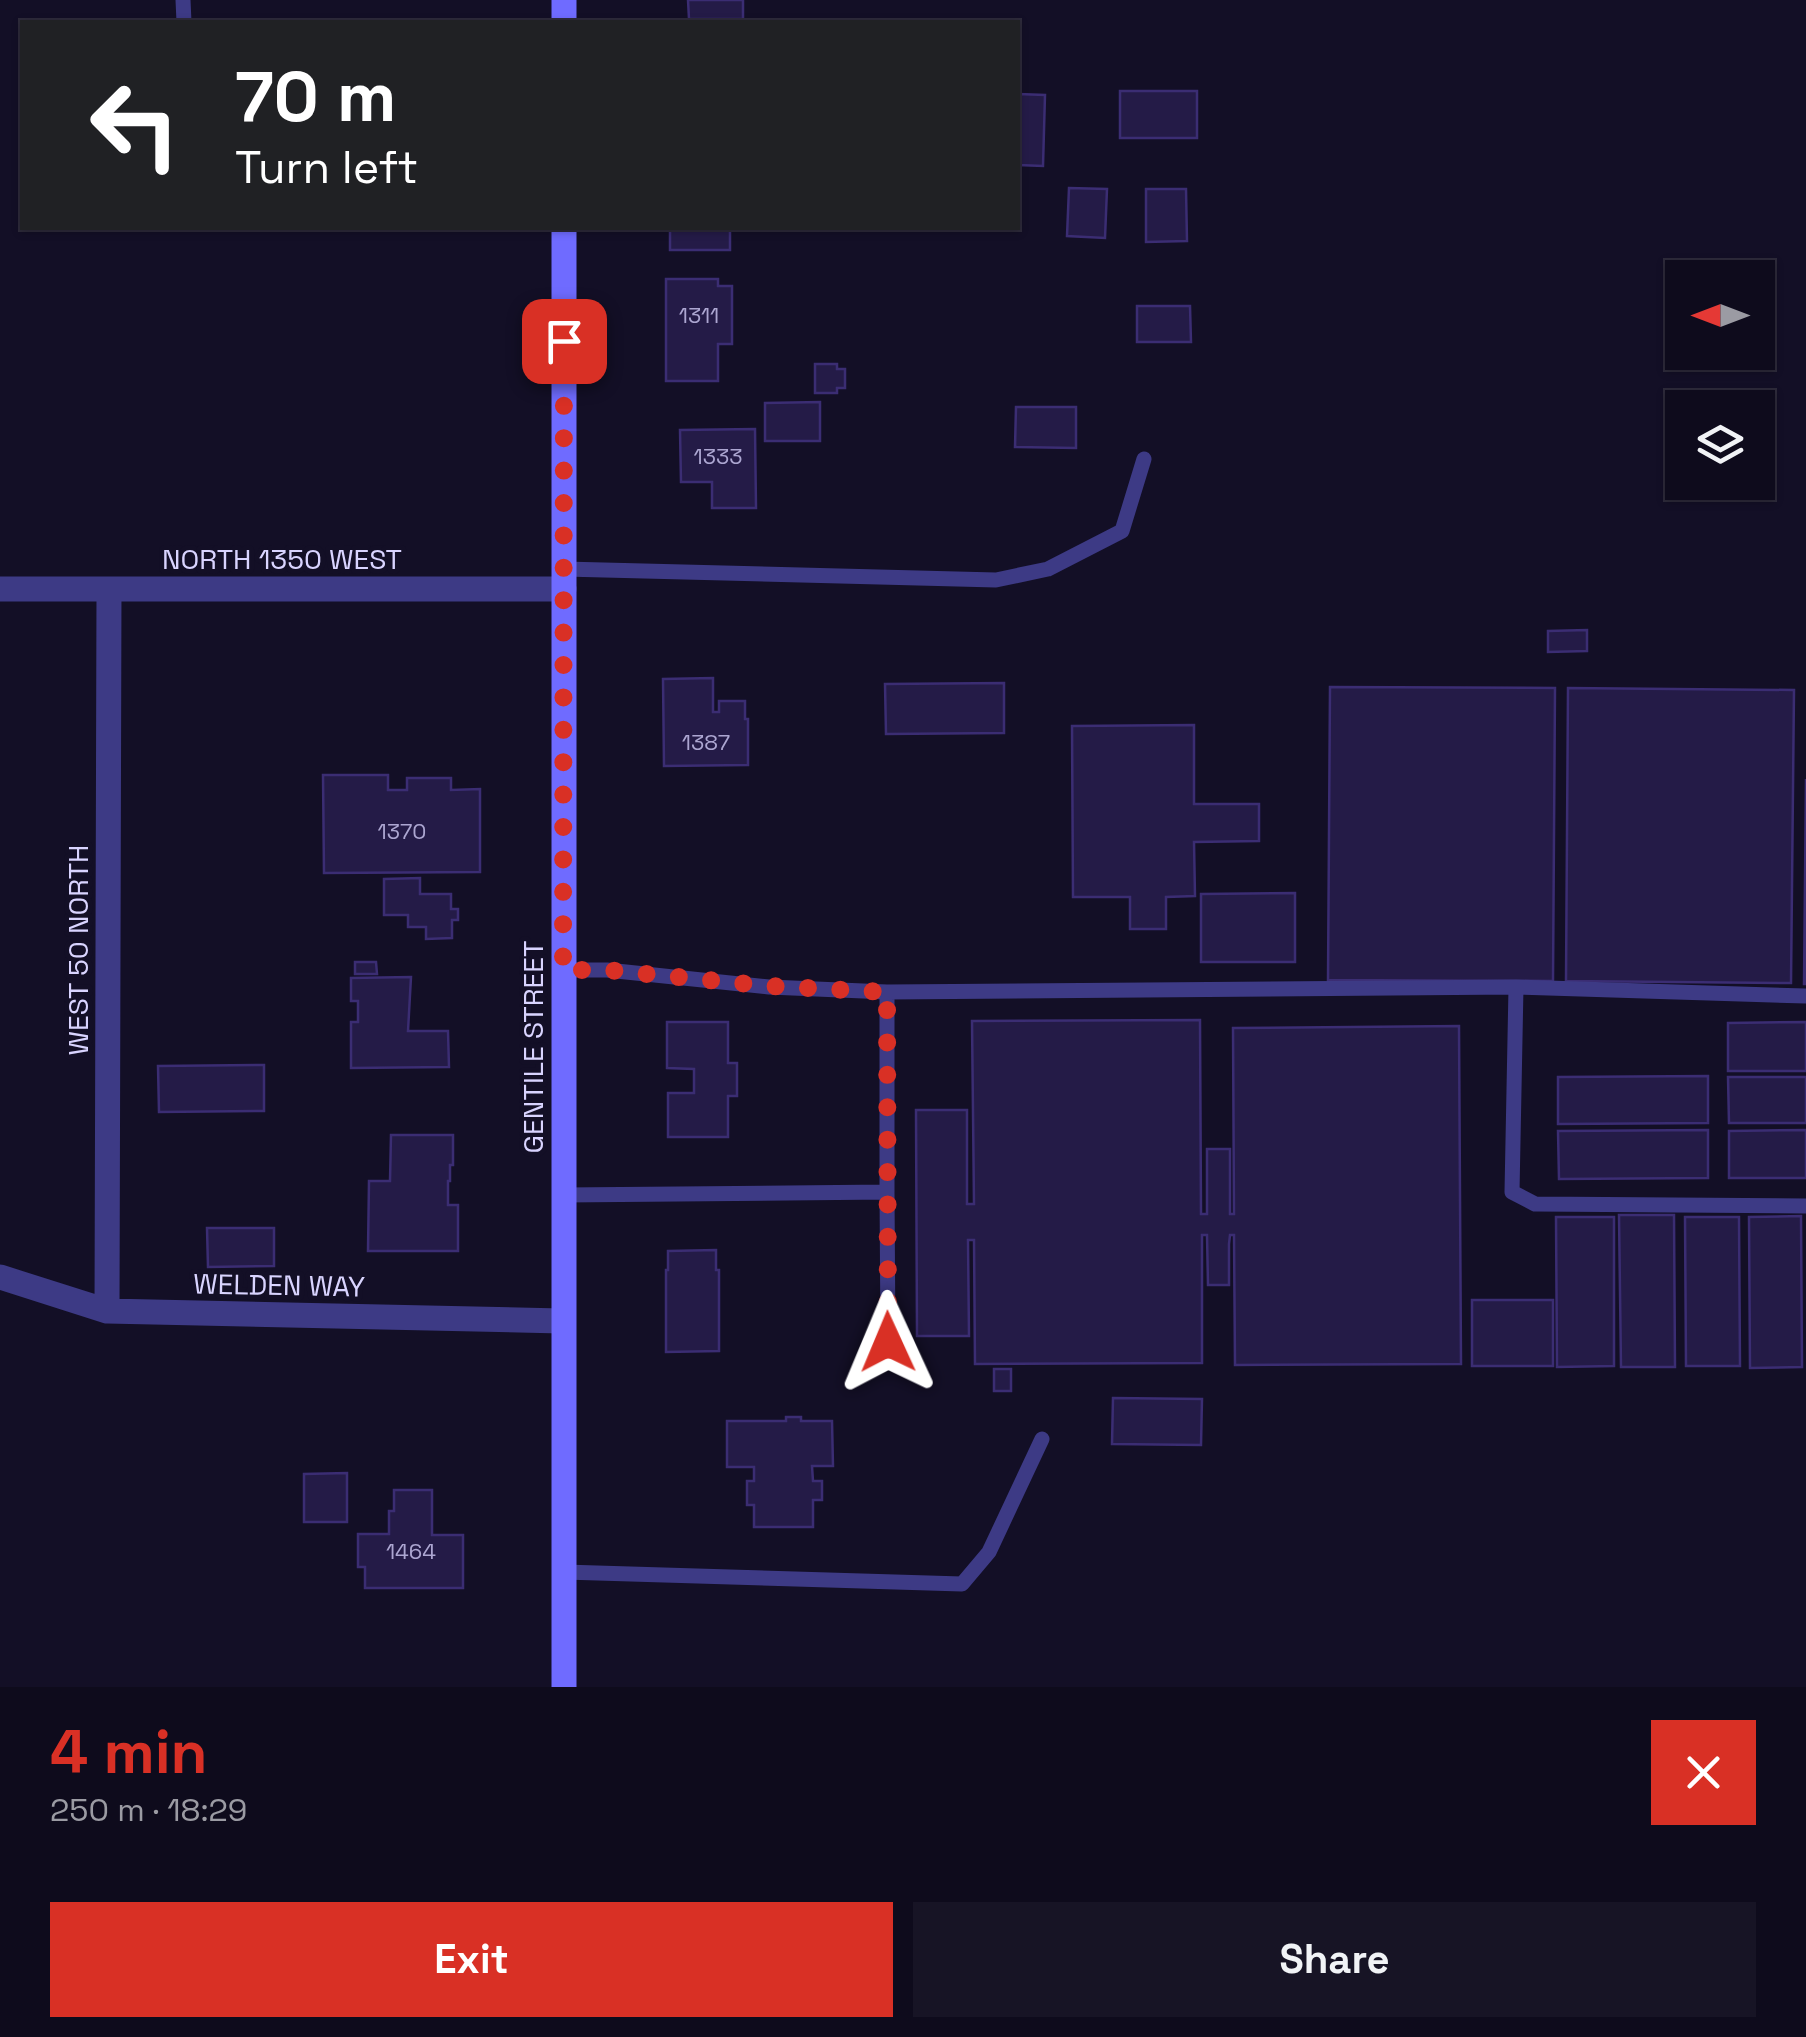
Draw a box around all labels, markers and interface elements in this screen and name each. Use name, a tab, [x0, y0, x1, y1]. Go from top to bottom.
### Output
text: 70 m	[235, 52, 396, 141]
icon: left	[70, 60, 200, 190]
text: Turn left	[235, 139, 418, 196]
north arrow	[1665, 260, 1775, 370]
map controls	[1665, 260, 1775, 500]
pin	[522, 299, 607, 384]
house number: 1311	[679, 301, 719, 329]
icon: arrive	[537, 314, 592, 369]
button: layers	[1665, 390, 1775, 500]
house number: 1333	[693, 442, 743, 470]
street label: NORTH 1350 WEST	[162, 541, 402, 577]
house number: 1387	[682, 728, 730, 756]
house number: 1370	[378, 817, 426, 845]
street label: WEST 50 NORTH	[60, 845, 96, 1055]
street label: GENTILE STREET	[515, 941, 551, 1153]
street label: WELDEN WAY	[193, 1266, 365, 1304]
position arrow	[836, 1290, 940, 1394]
house number: 1464	[386, 1537, 436, 1565]
text: 4 min	[50, 1714, 208, 1791]
button: close	[1651, 1720, 1756, 1825]
text: 250 m · 18:29	[50, 1790, 247, 1830]
button: Exit	[50, 1902, 893, 2017]
button: Share	[913, 1902, 1756, 2017]

